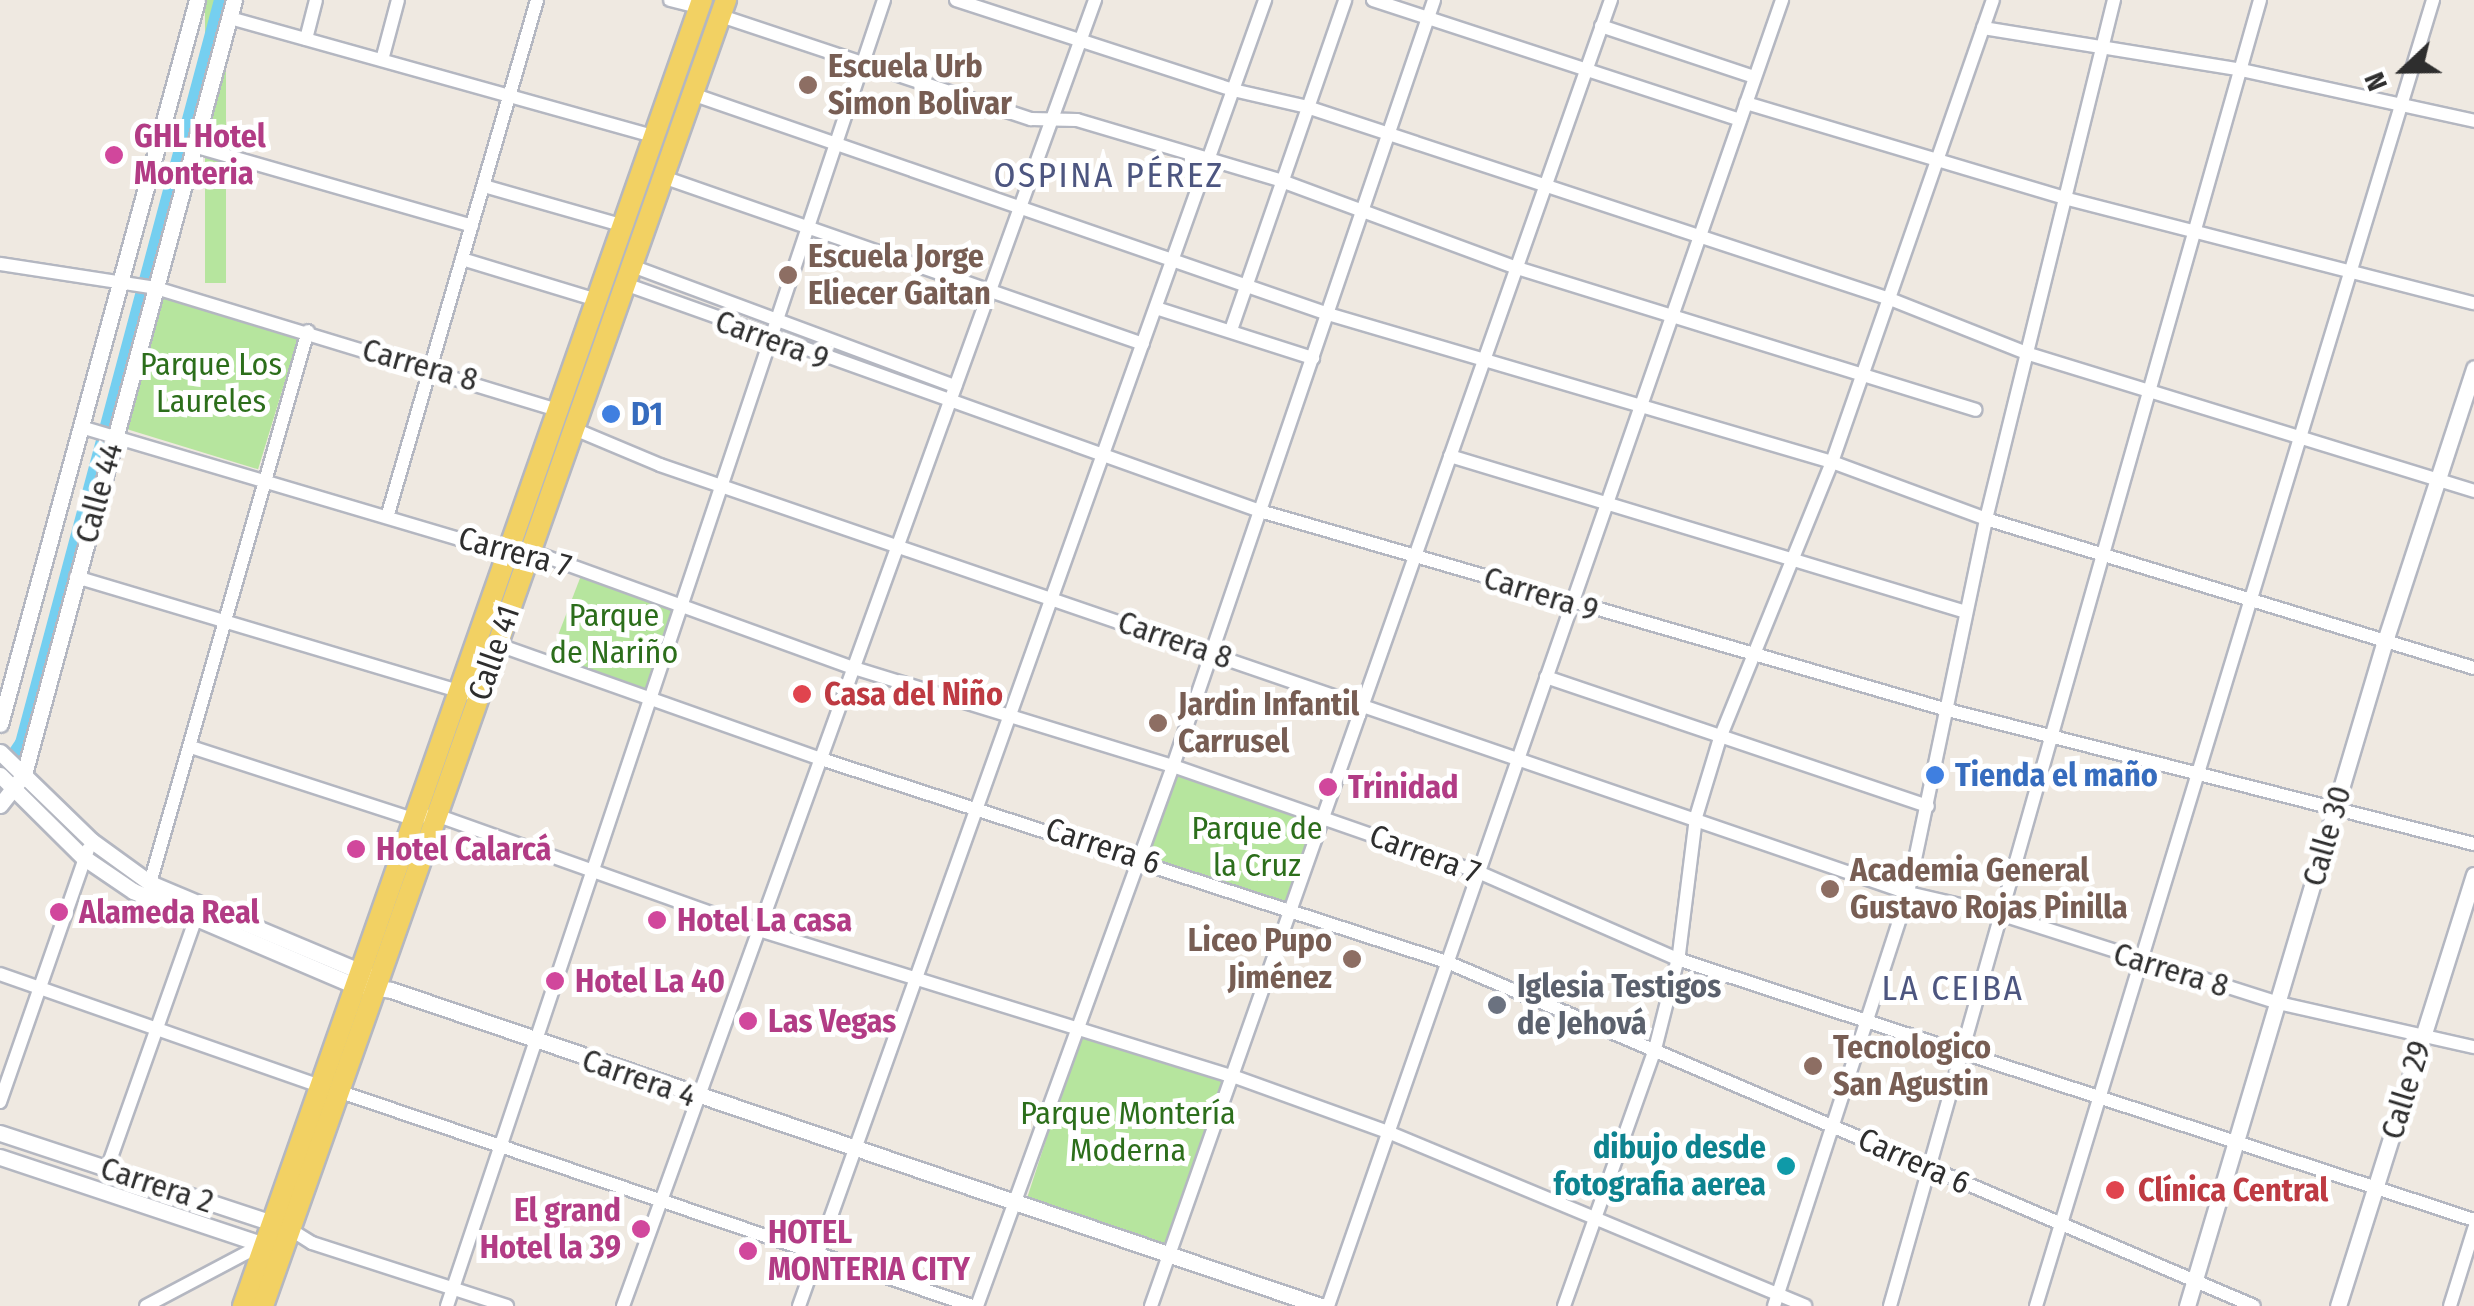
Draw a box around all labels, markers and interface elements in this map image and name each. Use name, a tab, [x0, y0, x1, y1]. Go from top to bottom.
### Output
north arrow	[2354, 20, 2454, 120]
place label: Escuela Urb Simon Bolivar	[828, 48, 1012, 123]
text: N	[2357, 67, 2394, 95]
marker: Escuela Urb Simon Bolivar	[797, 74, 819, 96]
place label: GHL Hotel Monteria	[134, 118, 266, 193]
marker: GHL Hotel Monteria	[103, 144, 125, 166]
district label: OSPINA PÉREZ	[993, 154, 1225, 196]
place label: Escuela Jorge Eliecer Gaitan	[808, 238, 991, 313]
marker: Escuela Jorge Eliecer Gaitan	[777, 264, 799, 286]
street label: Carrera 9	[710, 302, 834, 378]
street label: Carrera 8	[358, 330, 482, 400]
park label: Parque Los Laureles	[140, 346, 282, 421]
place label: D1	[631, 395, 663, 433]
marker: D1	[600, 403, 622, 425]
street label: Calle 44	[67, 439, 131, 547]
street label: Carrera 7	[454, 519, 576, 585]
street label: Carrera 9	[1479, 558, 1603, 630]
park label: Parque de Nariño	[550, 597, 678, 672]
street label: Calle 41	[460, 601, 528, 705]
street label: Carrera 8	[1113, 603, 1237, 677]
place label: Casa del Niño	[824, 675, 1003, 713]
marker: Casa del Niño	[789, 681, 815, 707]
place label: Jardin Infantil Carrusel	[1178, 686, 1359, 761]
marker: Jardin Infantil Carrusel	[1147, 712, 1169, 734]
place label: Tienda el maño	[1955, 756, 2158, 794]
marker: Tienda el maño	[1924, 764, 1946, 786]
place label: Trinidad	[1348, 768, 1459, 806]
marker: Trinidad	[1317, 776, 1339, 798]
street label: Calle 30	[2294, 781, 2360, 891]
street label: Carrera 6	[1041, 809, 1165, 883]
park label: Parque de la Cruz	[1191, 810, 1323, 885]
street label: Carrera 7	[1364, 816, 1486, 892]
place label: Hotel Calarcá	[376, 830, 552, 868]
marker: Hotel Calarcá	[345, 838, 367, 860]
place label: Academia General Gustavo Rojas Pinilla	[1850, 852, 2128, 927]
marker: Academia General Gustavo Rojas Pinilla	[1819, 878, 1841, 900]
place label: Alameda Real	[79, 893, 259, 931]
marker: Alameda Real	[48, 901, 70, 923]
place label: Hotel La casa	[677, 901, 852, 939]
marker: Hotel La casa	[646, 909, 668, 931]
place label: Liceo Pupo Jiménez	[1188, 922, 1332, 997]
street label: Carrera 8	[2109, 934, 2233, 1006]
marker: Liceo Pupo Jiménez	[1341, 948, 1363, 970]
place label: Hotel La 40	[575, 962, 725, 1000]
district label: LA CEIBA	[1882, 967, 2024, 1009]
place label: Iglesia Testigos de Jehová	[1517, 968, 1721, 1043]
marker: Hotel La 40	[544, 970, 566, 992]
marker: Iglesia Testigos de Jehová	[1486, 994, 1508, 1016]
place label: Las Vegas	[768, 1002, 896, 1040]
marker: Las Vegas	[737, 1010, 759, 1032]
place label: Tecnologico San Agustin	[1833, 1029, 1991, 1104]
street label: Calle 29	[2373, 1036, 2439, 1144]
street label: Carrera 4	[577, 1041, 701, 1115]
marker: Tecnologico San Agustin	[1802, 1055, 1824, 1077]
park label: Parque Montería Moderna	[1020, 1095, 1236, 1170]
street label: Carrera 6	[1852, 1119, 1976, 1203]
place label: dibujo desde fotografia aerea	[1553, 1129, 1766, 1204]
street label: Carrera 2	[96, 1149, 218, 1221]
marker: dibujo desde fotografia aerea	[1775, 1155, 1797, 1177]
place label: Clínica Central	[2138, 1171, 2328, 1209]
marker: Clínica Central	[2102, 1177, 2128, 1203]
place label: El grand Hotel la 39	[480, 1192, 621, 1267]
place label: HOTEL MONTERIA CITY	[768, 1214, 970, 1289]
marker: El grand Hotel la 39	[630, 1218, 652, 1240]
marker: HOTEL MONTERIA CITY	[737, 1240, 759, 1262]

